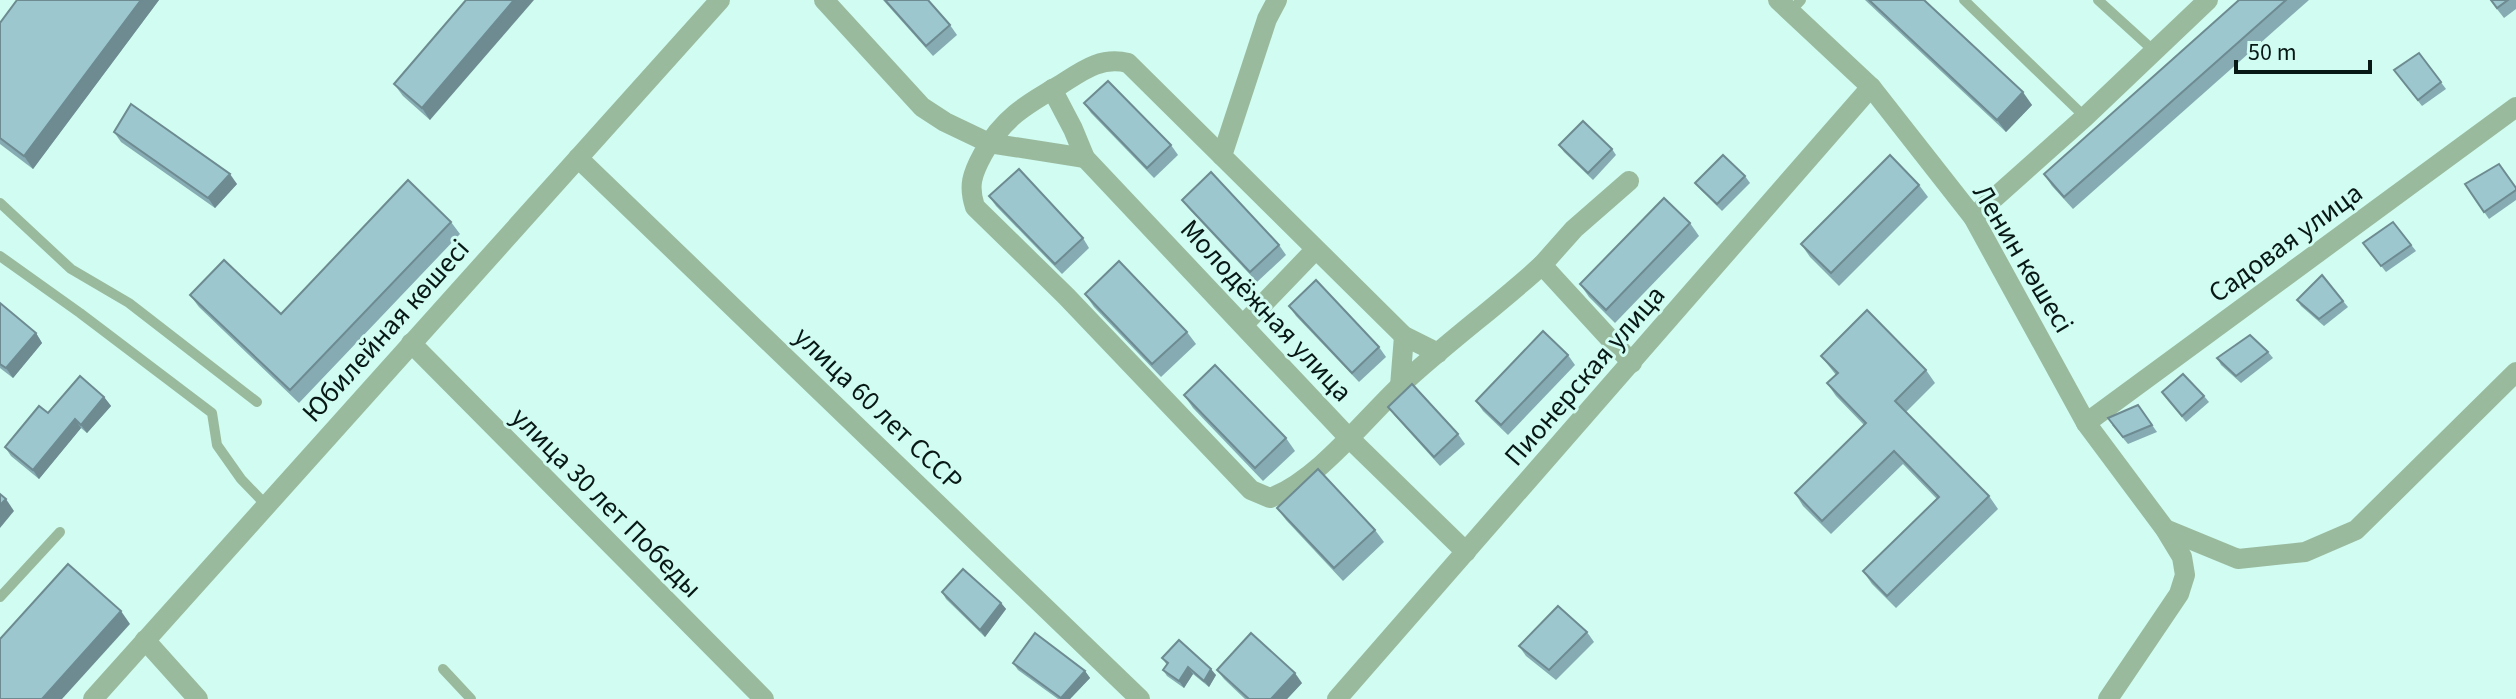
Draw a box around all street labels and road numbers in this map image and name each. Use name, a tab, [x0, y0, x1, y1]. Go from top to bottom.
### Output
street label: Садовая улица	[2200, 173, 2371, 312]
street label: Ленин көшесі	[1963, 176, 2083, 341]
street label: Молодёжная улица	[1171, 210, 1362, 411]
street label: Юбилейная көшесі	[293, 230, 479, 431]
street label: Пионерская улица	[1495, 276, 1675, 475]
street label: улица 60 лет СССР	[785, 317, 972, 500]
street label: улица 30 лет Победы	[502, 398, 711, 607]

